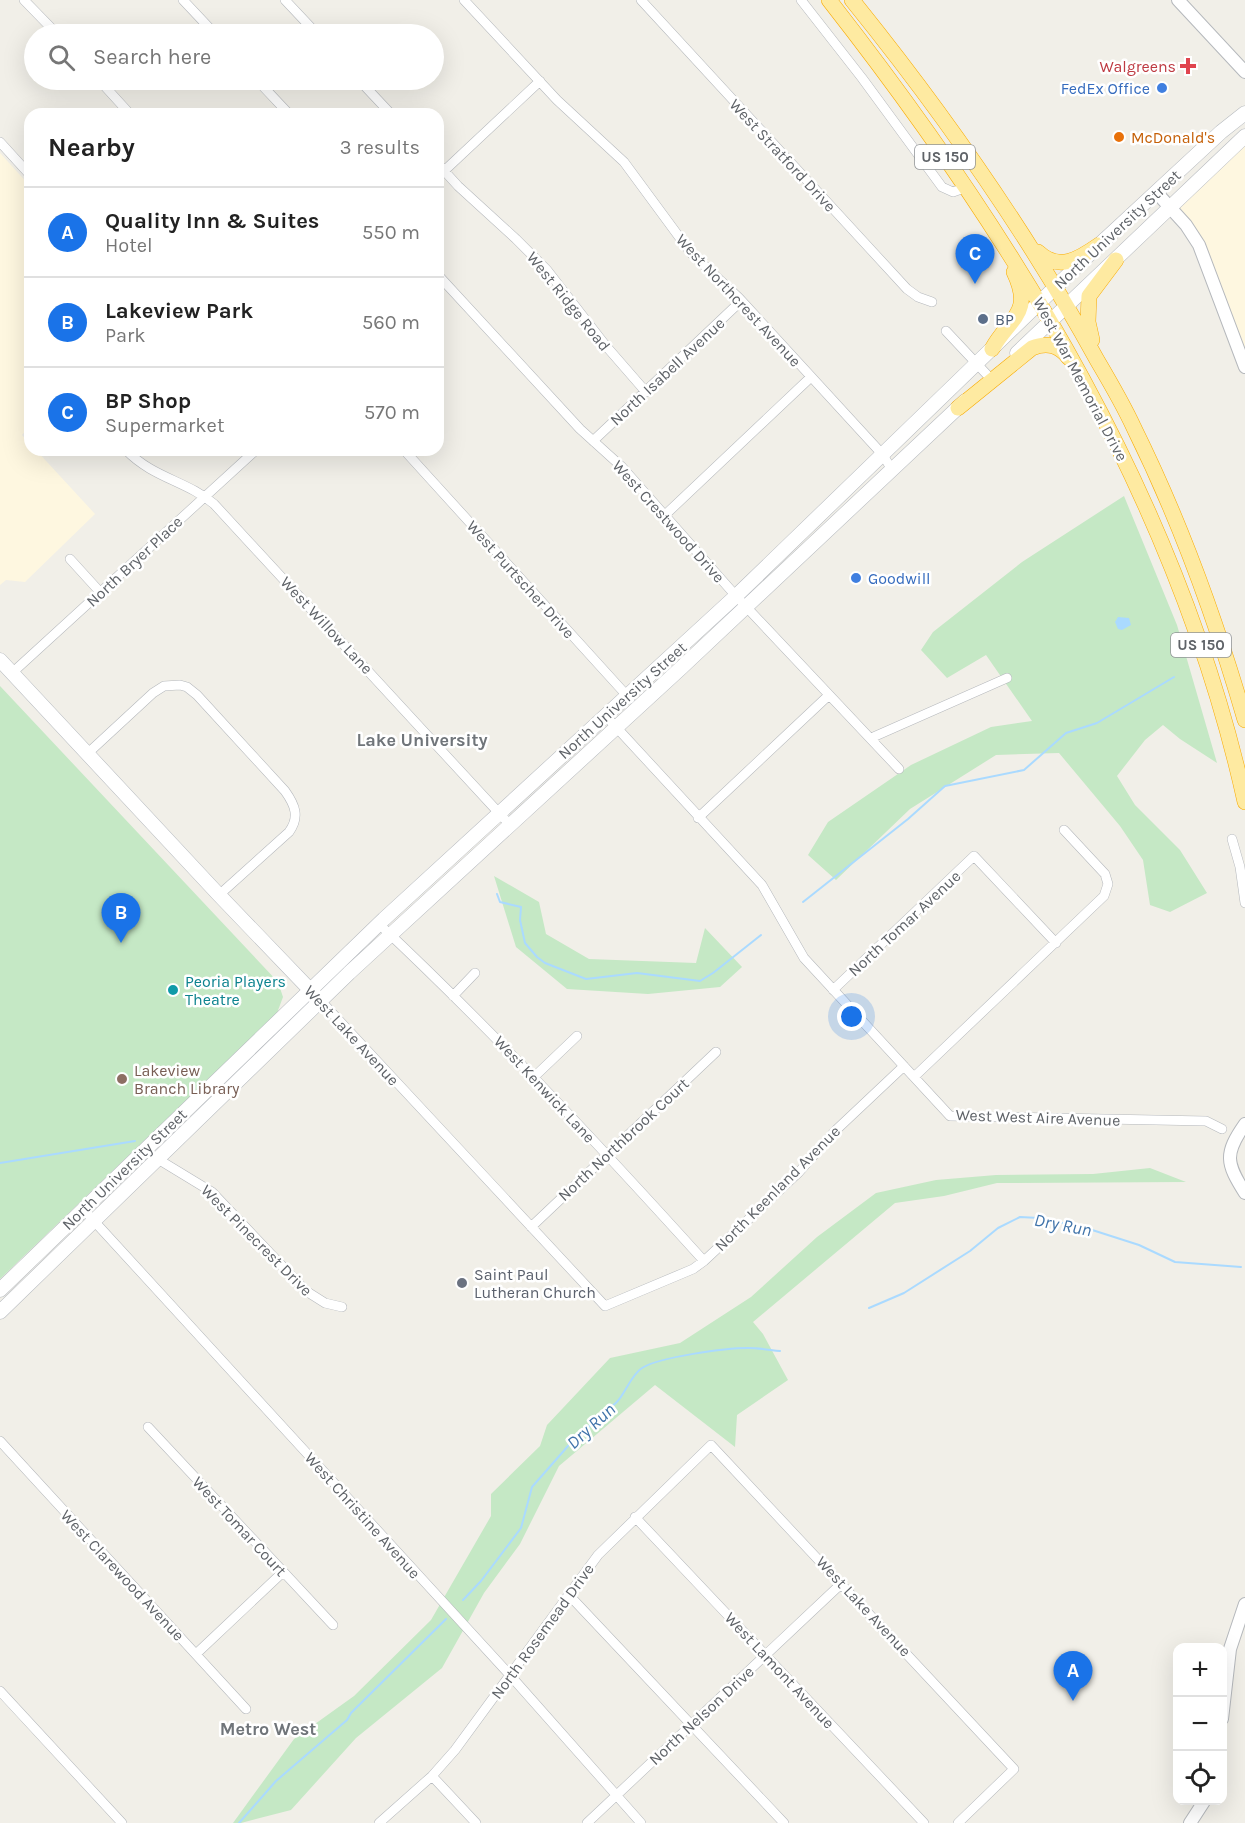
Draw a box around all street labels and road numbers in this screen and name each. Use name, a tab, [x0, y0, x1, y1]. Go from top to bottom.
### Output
street label: West Stratford Drive	[725, 95, 840, 216]
road number: US 150	[915, 145, 975, 169]
street label: North University Street	[1050, 166, 1185, 293]
street label: West Northcrest Avenue	[672, 230, 805, 371]
street label: West Ridge Road	[523, 248, 614, 355]
street label: West War Memorial Drive	[1029, 294, 1132, 464]
street label: North Isabell Avenue	[606, 313, 729, 429]
street label: West Crestwood Drive	[609, 456, 729, 586]
street label: North Bryer Place	[82, 512, 186, 611]
street label: West Purtscher Drive	[463, 516, 579, 642]
street label: West Willow Lane	[277, 573, 377, 678]
road number: US 150	[1171, 633, 1231, 657]
street label: North University Street	[554, 638, 690, 763]
street label: North Tomar Avenue	[844, 866, 964, 980]
street label: West Lake Avenue	[300, 981, 403, 1089]
street label: West Kenwick Lane	[490, 1032, 599, 1147]
street label: North Northbrook Court	[554, 1074, 693, 1205]
street label: North University Street	[58, 1105, 191, 1234]
street label: West West Aire Avenue	[955, 1105, 1121, 1130]
street label: North Keenland Avenue	[711, 1122, 844, 1255]
street label: West Pinecrest Drive	[197, 1181, 316, 1300]
street label: West Christine Avenue	[301, 1448, 424, 1583]
street label: West Tomar Court	[189, 1473, 291, 1580]
street label: West Clarewood Avenue	[57, 1506, 188, 1645]
street label: West Lake Avenue	[812, 1552, 915, 1660]
street label: North Rosemead Drive	[487, 1560, 598, 1703]
street label: West Lamont Avenue	[721, 1608, 839, 1733]
street label: North Nelson Drive	[645, 1662, 758, 1769]

